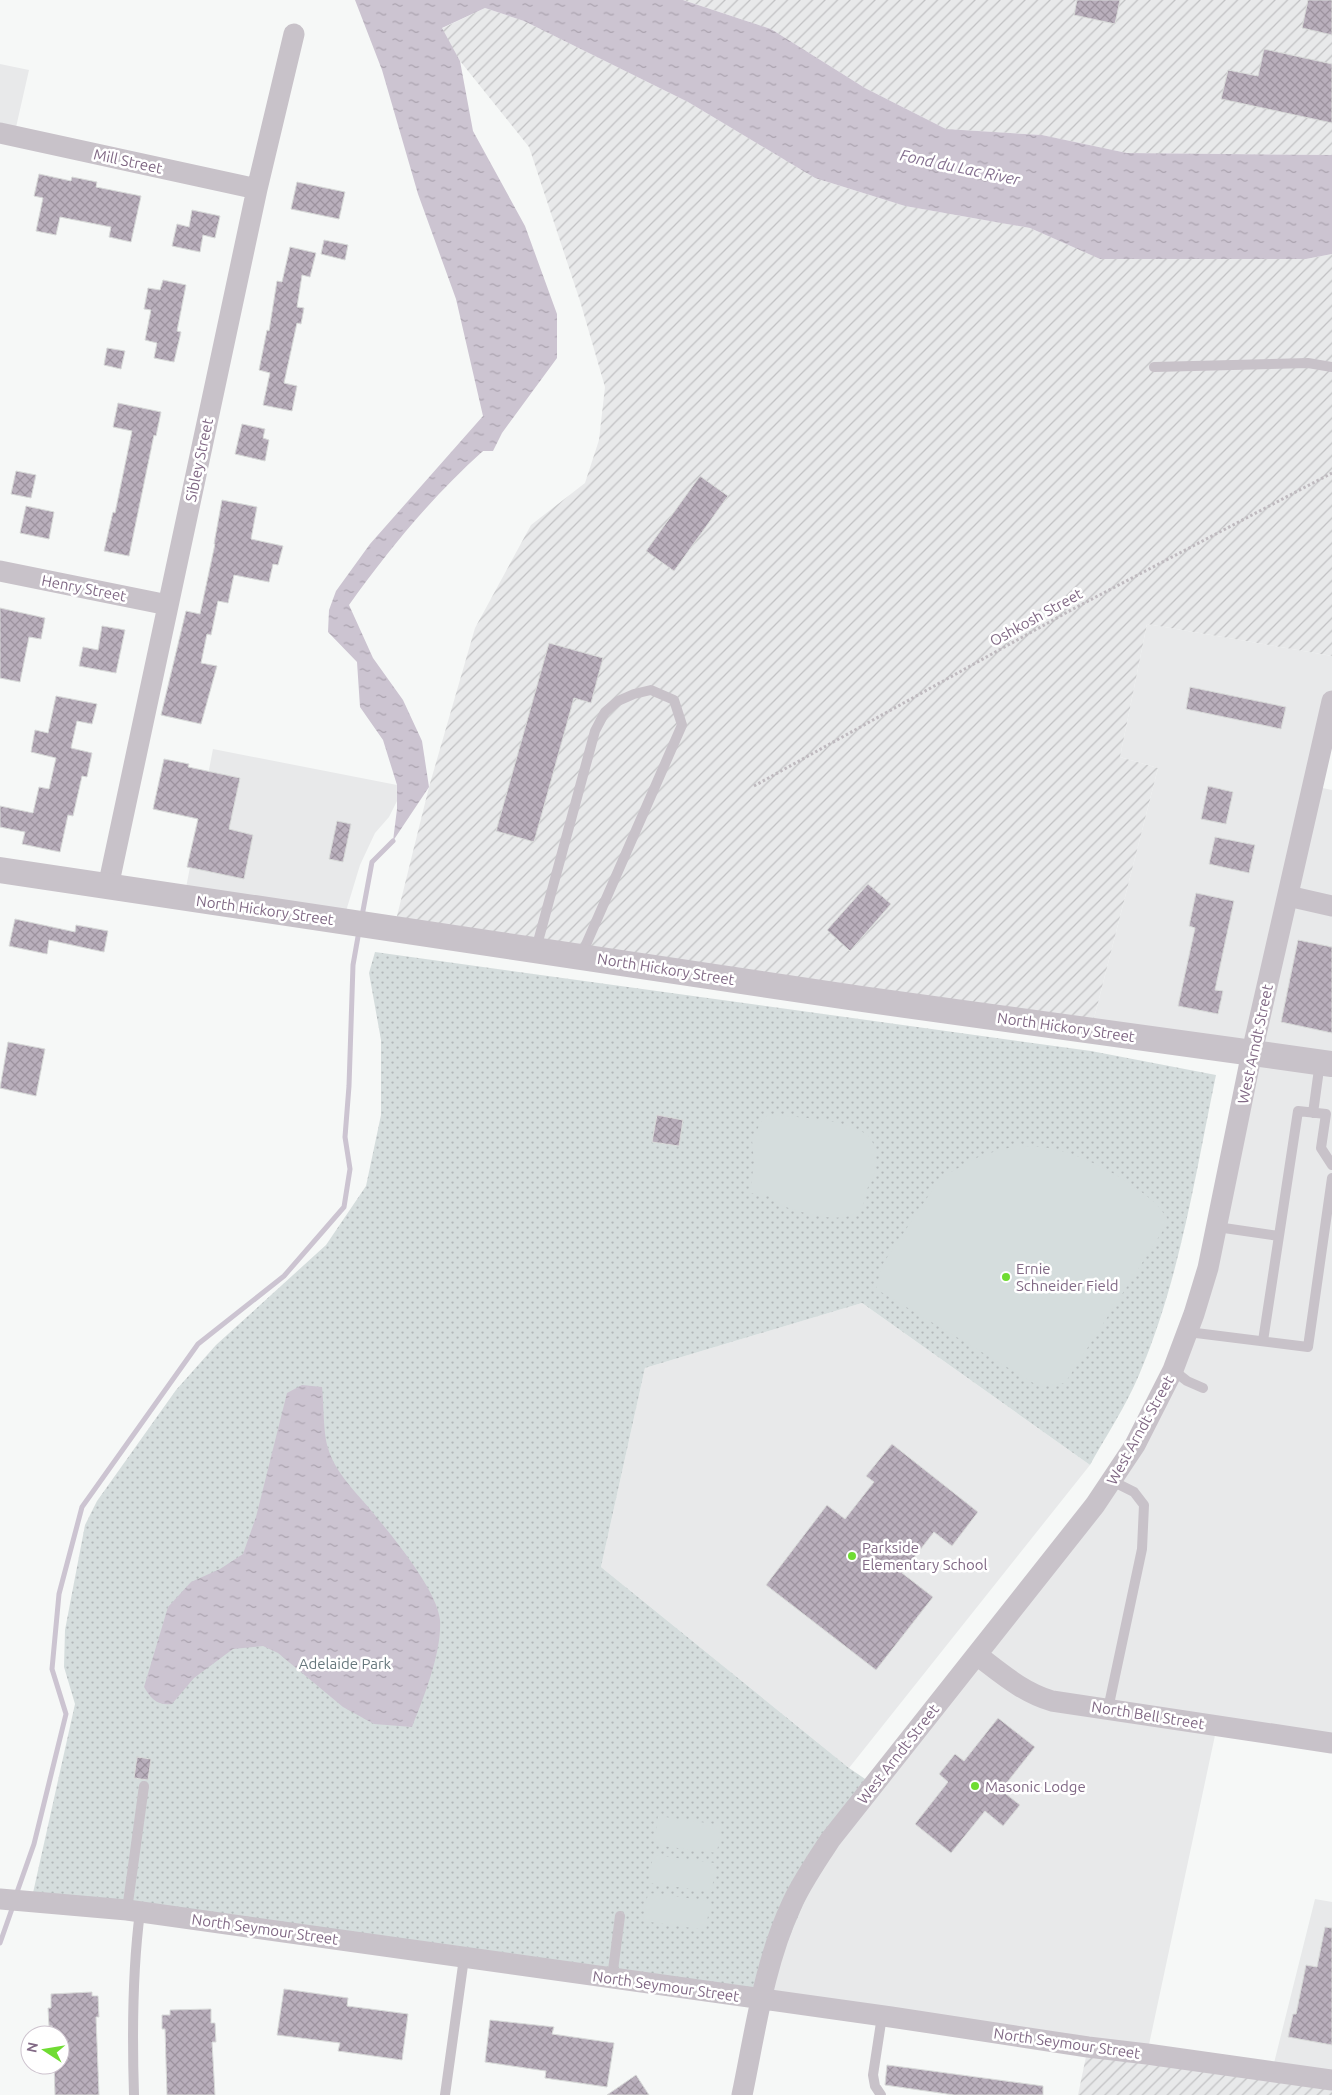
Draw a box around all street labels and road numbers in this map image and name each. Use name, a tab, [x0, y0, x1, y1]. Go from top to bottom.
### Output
street label: Mill Street	[92, 145, 164, 177]
street label: Sibley Street	[182, 417, 216, 503]
street label: Henry Street	[40, 571, 128, 605]
street label: Oshkosh Street	[987, 585, 1085, 649]
street label: North Hickory Street	[195, 892, 335, 928]
street label: North Hickory Street	[596, 950, 736, 988]
street label: West Arndt Street	[1234, 983, 1276, 1105]
street label: North Hickory Street	[996, 1009, 1136, 1045]
street label: West Arndt Street	[1103, 1373, 1177, 1487]
street label: North Bell Street	[1090, 1698, 1206, 1732]
street label: West Arndt Street	[854, 1701, 942, 1807]
street label: North Seymour Street	[191, 1910, 339, 1948]
street label: North Seymour Street	[592, 1967, 740, 2005]
street label: North Seymour Street	[993, 2024, 1141, 2062]

